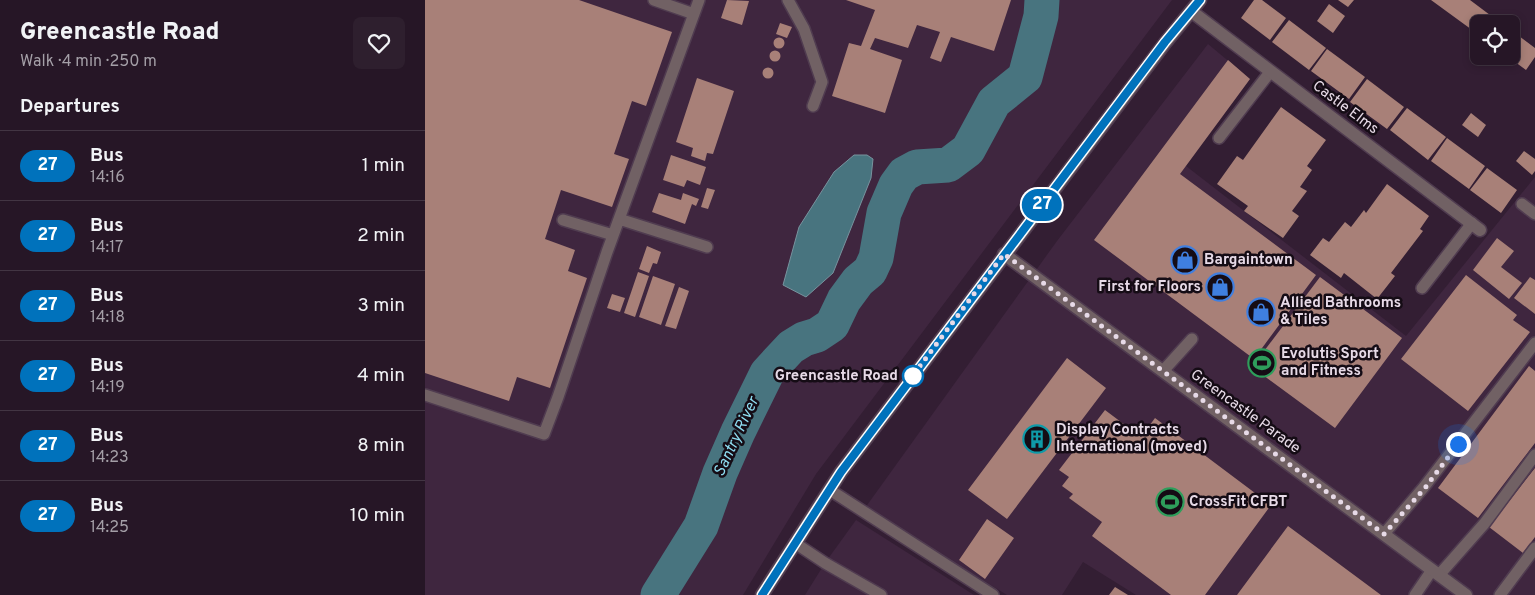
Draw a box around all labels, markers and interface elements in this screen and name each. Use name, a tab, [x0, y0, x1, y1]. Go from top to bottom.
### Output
map controls	[1470, 15, 1520, 65]
button: locate	[1470, 15, 1520, 65]
button: heart	[353, 17, 405, 69]
text: Greencastle Road	[20, 18, 220, 48]
text: Walk · 4 min · 250 m	[20, 52, 157, 72]
street label: Castle Elms	[1308, 77, 1382, 139]
text: Departures	[20, 95, 120, 119]
text: Bus	[90, 144, 124, 168]
text: 27	[37, 154, 58, 177]
text: 1 min	[362, 154, 405, 178]
text: 14:16	[90, 168, 125, 188]
line badge: 27	[1019, 189, 1065, 221]
text: 27	[1032, 193, 1052, 216]
text: Bus	[90, 214, 124, 238]
text: 27	[37, 224, 58, 247]
text: 2 min	[357, 224, 405, 248]
text: 14:17	[90, 238, 123, 258]
shop icon: Bargaintown	[1170, 245, 1200, 275]
place label: Bargaintown	[1204, 251, 1293, 270]
shop icon: First for Floors	[1205, 272, 1235, 302]
place label: First for Floors	[1098, 278, 1201, 297]
text: Bus	[90, 284, 124, 308]
text: 27	[37, 294, 58, 317]
text: 3 min	[357, 294, 405, 318]
place label: Allied Bathrooms & Tiles	[1280, 294, 1401, 330]
shop icon: Allied Bathrooms & Tiles	[1246, 297, 1276, 327]
text: 14:18	[90, 308, 125, 328]
place label: Evolutis Sport and Fitness	[1281, 345, 1379, 381]
sports icon: Evolutis Sport and Fitness	[1247, 348, 1277, 378]
text: Bus	[90, 354, 124, 378]
text: 27	[37, 364, 58, 387]
text: 4 min	[357, 364, 405, 388]
marker: Greencastle Road	[902, 365, 924, 387]
street label: Greencastle Parade	[1186, 366, 1304, 458]
place label: Greencastle Road	[775, 367, 898, 386]
text: 14:19	[90, 378, 125, 398]
water label: Santry River	[710, 392, 765, 480]
place label: Display Contracts International (moved)	[1056, 421, 1208, 457]
text: Bus	[90, 424, 124, 448]
building icon: Display Contracts International (moved)	[1022, 424, 1052, 454]
your location	[1446, 432, 1471, 457]
text: 27	[37, 434, 58, 457]
text: 8 min	[357, 434, 405, 458]
text: 14:23	[90, 448, 129, 468]
sports icon: CrossFit CFBT	[1155, 487, 1185, 517]
place label: CrossFit CFBT	[1189, 493, 1287, 512]
text: Bus	[90, 494, 124, 518]
text: 27	[37, 504, 58, 527]
text: 10 min	[350, 504, 405, 528]
text: 14:25	[90, 518, 129, 538]

